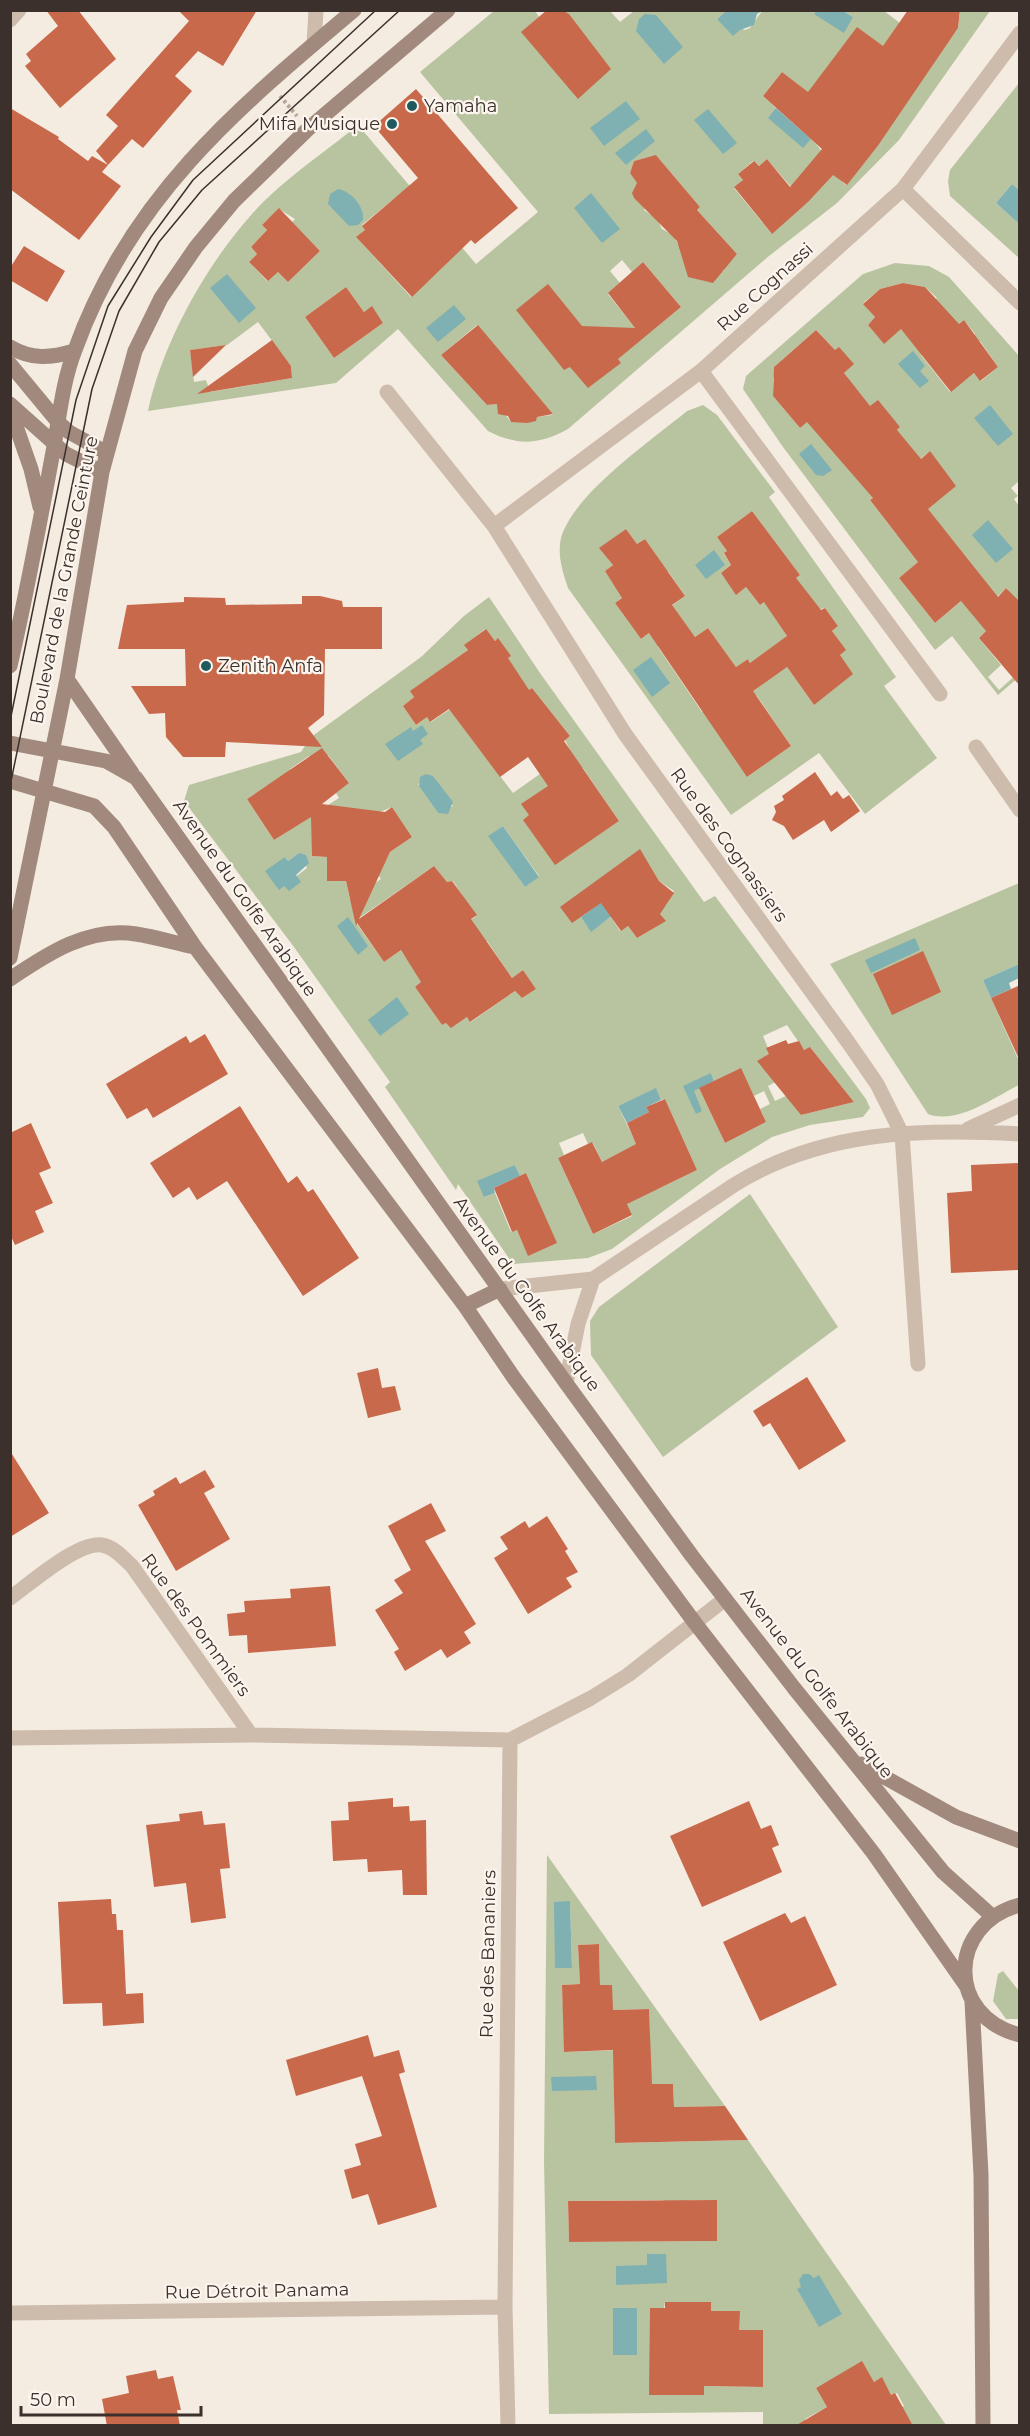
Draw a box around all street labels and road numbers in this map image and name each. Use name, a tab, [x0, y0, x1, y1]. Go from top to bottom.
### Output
street label: Rue Cognassi	[712, 238, 818, 336]
street label: Boulevard de la Grande Ceinture	[25, 434, 103, 726]
street label: Rue des Cognassiers	[666, 764, 792, 927]
street label: Avenue du Golfe Arabique	[168, 795, 322, 1001]
street label: Avenue du Golfe Arabique	[449, 1192, 605, 1396]
street label: Rue des Pommiers	[137, 1549, 255, 1701]
street label: Avenue du Golfe Arabique	[736, 1583, 898, 1783]
street label: Rue des Bananiers	[476, 1870, 500, 2038]
street label: Rue Détroit Panama	[165, 2278, 349, 2304]

